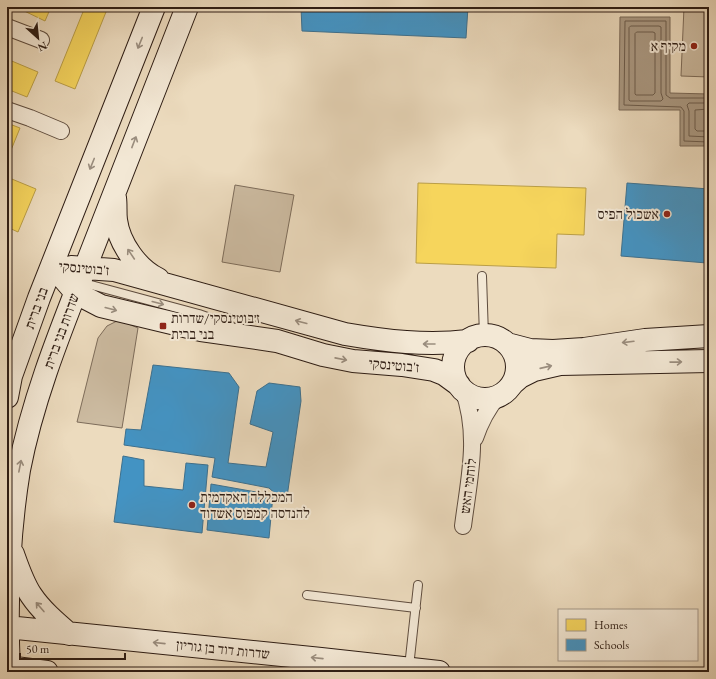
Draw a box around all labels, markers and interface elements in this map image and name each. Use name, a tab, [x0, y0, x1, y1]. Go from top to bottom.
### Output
north arrow	[18, 18, 58, 58]
one-way arrow	[136, 37, 143, 49]
place label: מקיף א	[651, 37, 686, 55]
text: N	[35, 39, 50, 55]
marker: מקיף א	[689, 41, 699, 51]
one-way arrow	[131, 136, 139, 148]
one-way arrow	[88, 158, 96, 170]
place label: אשכול הפיס	[597, 205, 659, 223]
marker: אשכול הפיס	[662, 209, 672, 219]
one-way arrow	[126, 248, 134, 260]
street label: ז'בוטינסקי	[58, 257, 110, 279]
street label: בני ברית	[20, 284, 52, 331]
street label: שדרות בני ברית	[39, 290, 83, 371]
one-way arrow	[151, 300, 164, 307]
one-way arrow	[104, 305, 117, 313]
place label: ז׳בוטינסקי/שדרות בני ברית	[171, 309, 260, 343]
one-way arrow	[295, 318, 308, 325]
marker: ז׳בוטינסקי/שדרות בני ברית	[158, 321, 168, 331]
one-way arrow	[622, 338, 635, 346]
one-way arrow	[423, 340, 436, 348]
street label: ז'בוטינסקי	[368, 354, 420, 376]
one-way arrow	[334, 355, 347, 363]
one-way arrow	[669, 358, 682, 366]
one-way arrow	[540, 362, 553, 370]
street label: לוחמי האש	[456, 457, 480, 515]
one-way arrow	[17, 460, 25, 473]
place label: המכללה האקדמית להנדסה קמפוס אשדוד	[200, 488, 310, 522]
marker: המכללה האקדמית להנדסה קמפוס אשדוד	[187, 500, 197, 510]
one-way arrow	[36, 602, 45, 612]
legend	[558, 609, 698, 661]
text: Homes	[594, 617, 628, 633]
scale bar	[20, 635, 125, 661]
street label: שדרות דוד בן גוריון	[175, 635, 271, 663]
text: Schools	[594, 637, 629, 653]
one-way arrow	[153, 639, 166, 646]
text: 50 m	[26, 641, 50, 657]
one-way arrow	[311, 654, 324, 662]

